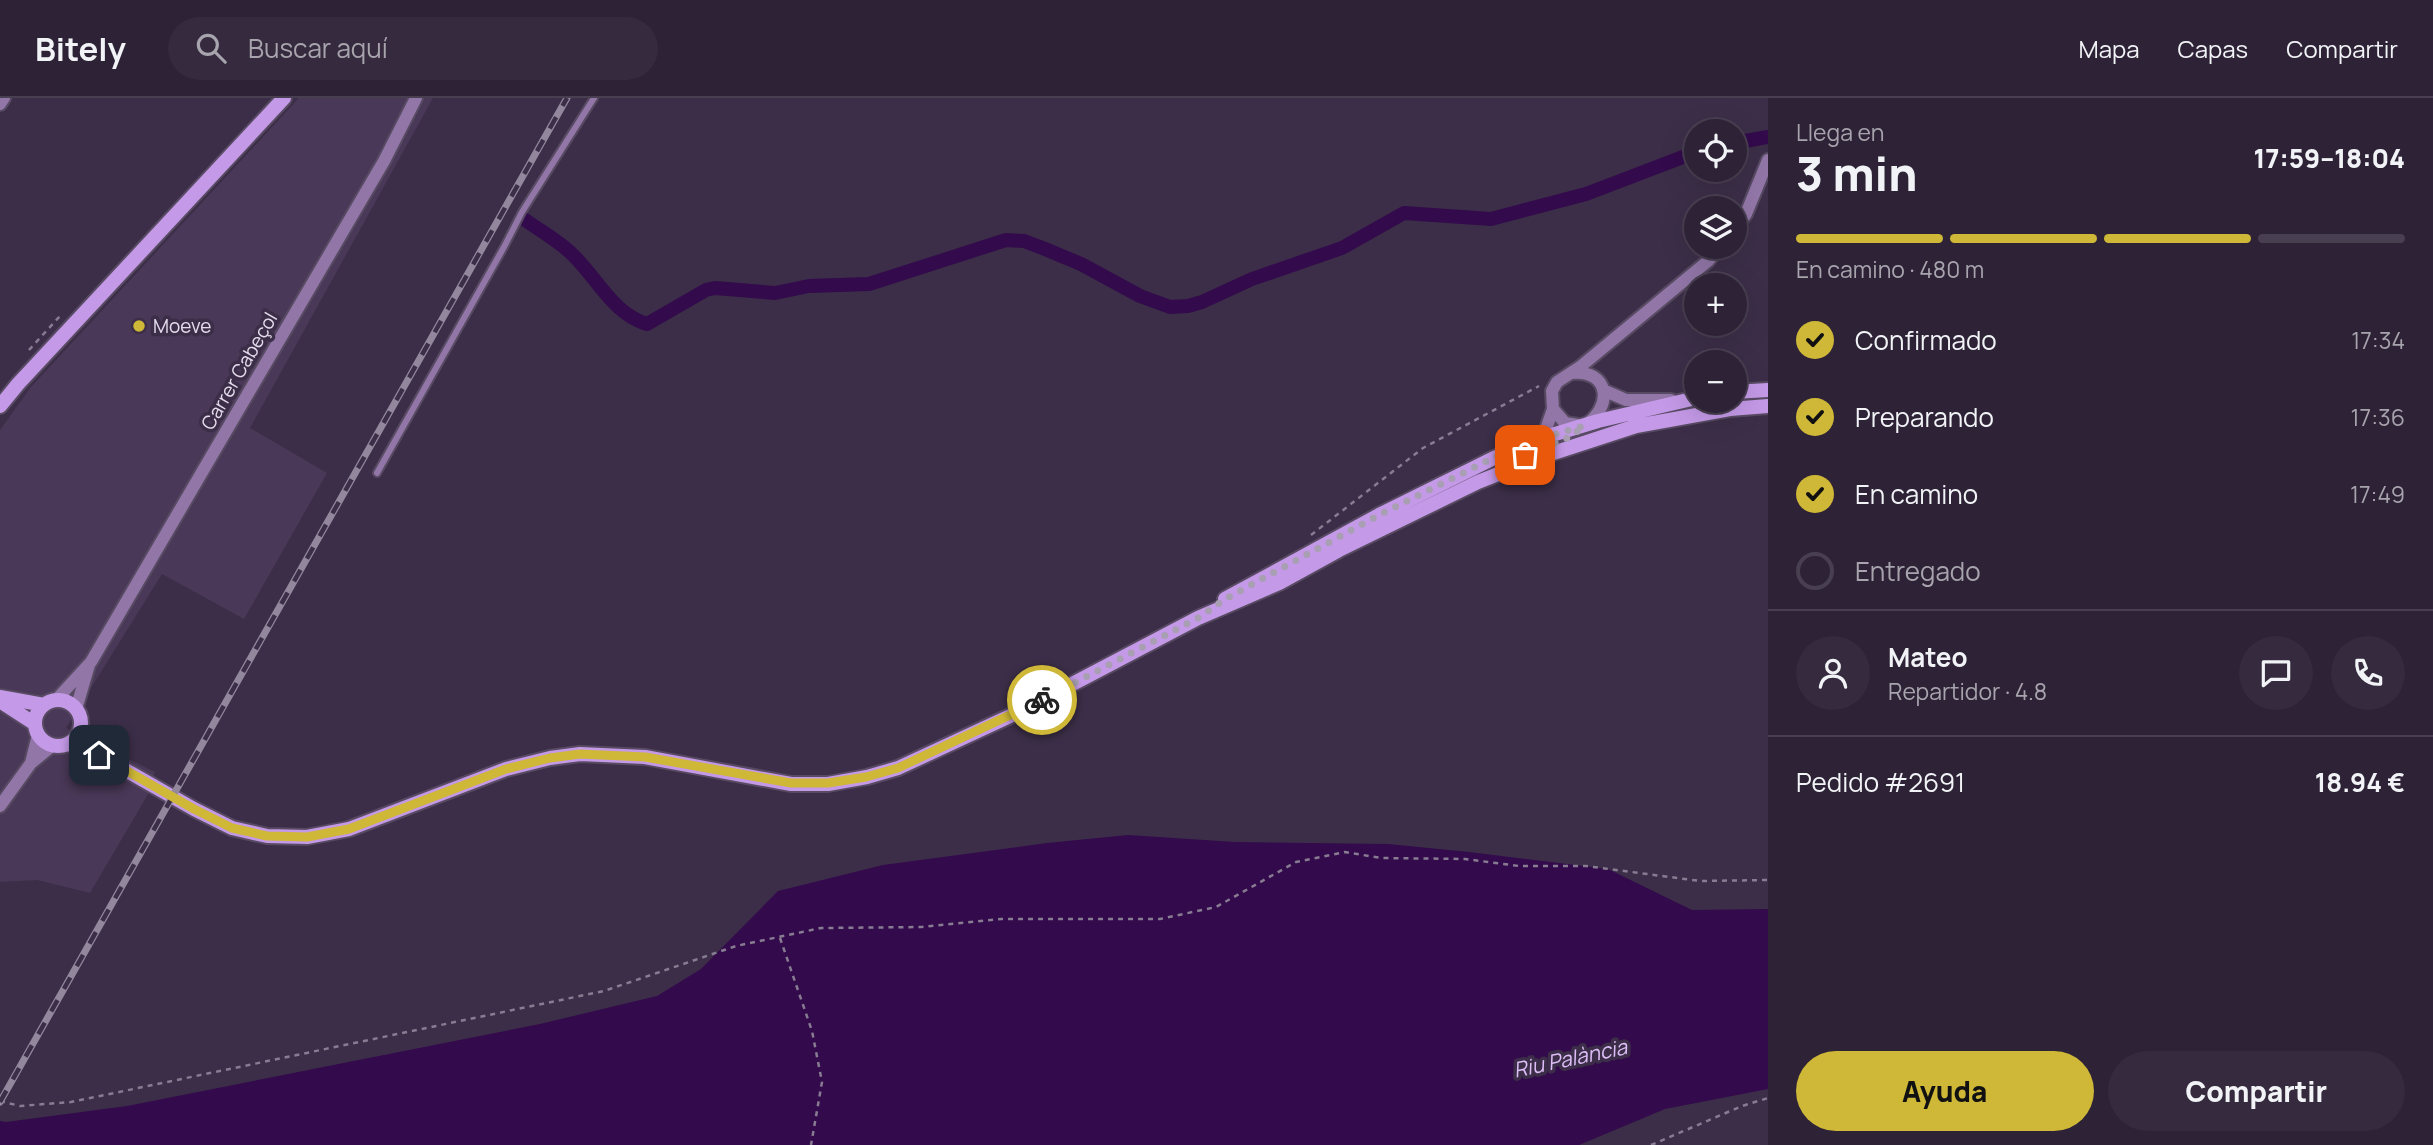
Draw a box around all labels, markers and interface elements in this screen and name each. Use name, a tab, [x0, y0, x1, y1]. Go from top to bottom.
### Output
search box	[168, 17, 658, 80]
text: Bitely	[35, 26, 126, 71]
icon: search	[192, 29, 230, 67]
text: Buscar aquí	[248, 30, 388, 66]
text: Mapa	[2079, 32, 2140, 65]
text: Capas	[2178, 32, 2248, 65]
text: Compartir	[2286, 32, 2398, 65]
text: Llega en	[1796, 116, 1884, 148]
map controls	[1684, 119, 1747, 413]
button: locate	[1684, 119, 1747, 182]
text: 17:59–18:04	[2253, 140, 2405, 176]
text: 3 min	[1796, 142, 1917, 205]
button: layers	[1684, 196, 1747, 259]
text: En camino · 480 m	[1796, 253, 1984, 285]
button: +	[1684, 273, 1747, 336]
street label: Carrer Cabeçol	[195, 307, 283, 435]
place label: Moeve	[153, 313, 211, 339]
marker: Moeve	[131, 318, 147, 334]
icon: check	[1796, 321, 1834, 359]
text: Confirmado	[1855, 322, 1997, 358]
text: 17:34	[2351, 324, 2405, 356]
button: −	[1684, 350, 1747, 413]
icon: check	[1796, 398, 1834, 436]
text: Preparando	[1855, 399, 1994, 435]
text: 17:36	[2351, 401, 2405, 433]
pin	[1495, 425, 1555, 485]
icon: bag	[1506, 436, 1544, 474]
icon: check	[1796, 475, 1834, 513]
text: En camino	[1855, 476, 1978, 512]
text: 17:49	[2350, 478, 2405, 510]
text: Entregado	[1855, 553, 1981, 589]
button: person	[1796, 636, 1870, 710]
button: chat	[2239, 636, 2313, 710]
button: phone	[2331, 636, 2405, 710]
text: Mateo	[1888, 639, 1967, 675]
courier	[1007, 665, 1077, 735]
text: Repartidor · 4.8	[1888, 675, 2047, 707]
icon: bike	[1023, 681, 1061, 719]
pin	[69, 725, 129, 785]
icon: home	[80, 736, 118, 774]
text: Pedido #2691	[1796, 764, 1965, 800]
text: 18.94 €	[2315, 764, 2405, 800]
water label: Riu Palància	[1511, 1032, 1631, 1084]
button: Ayuda	[1796, 1051, 2094, 1131]
button: Compartir	[2108, 1051, 2405, 1131]

